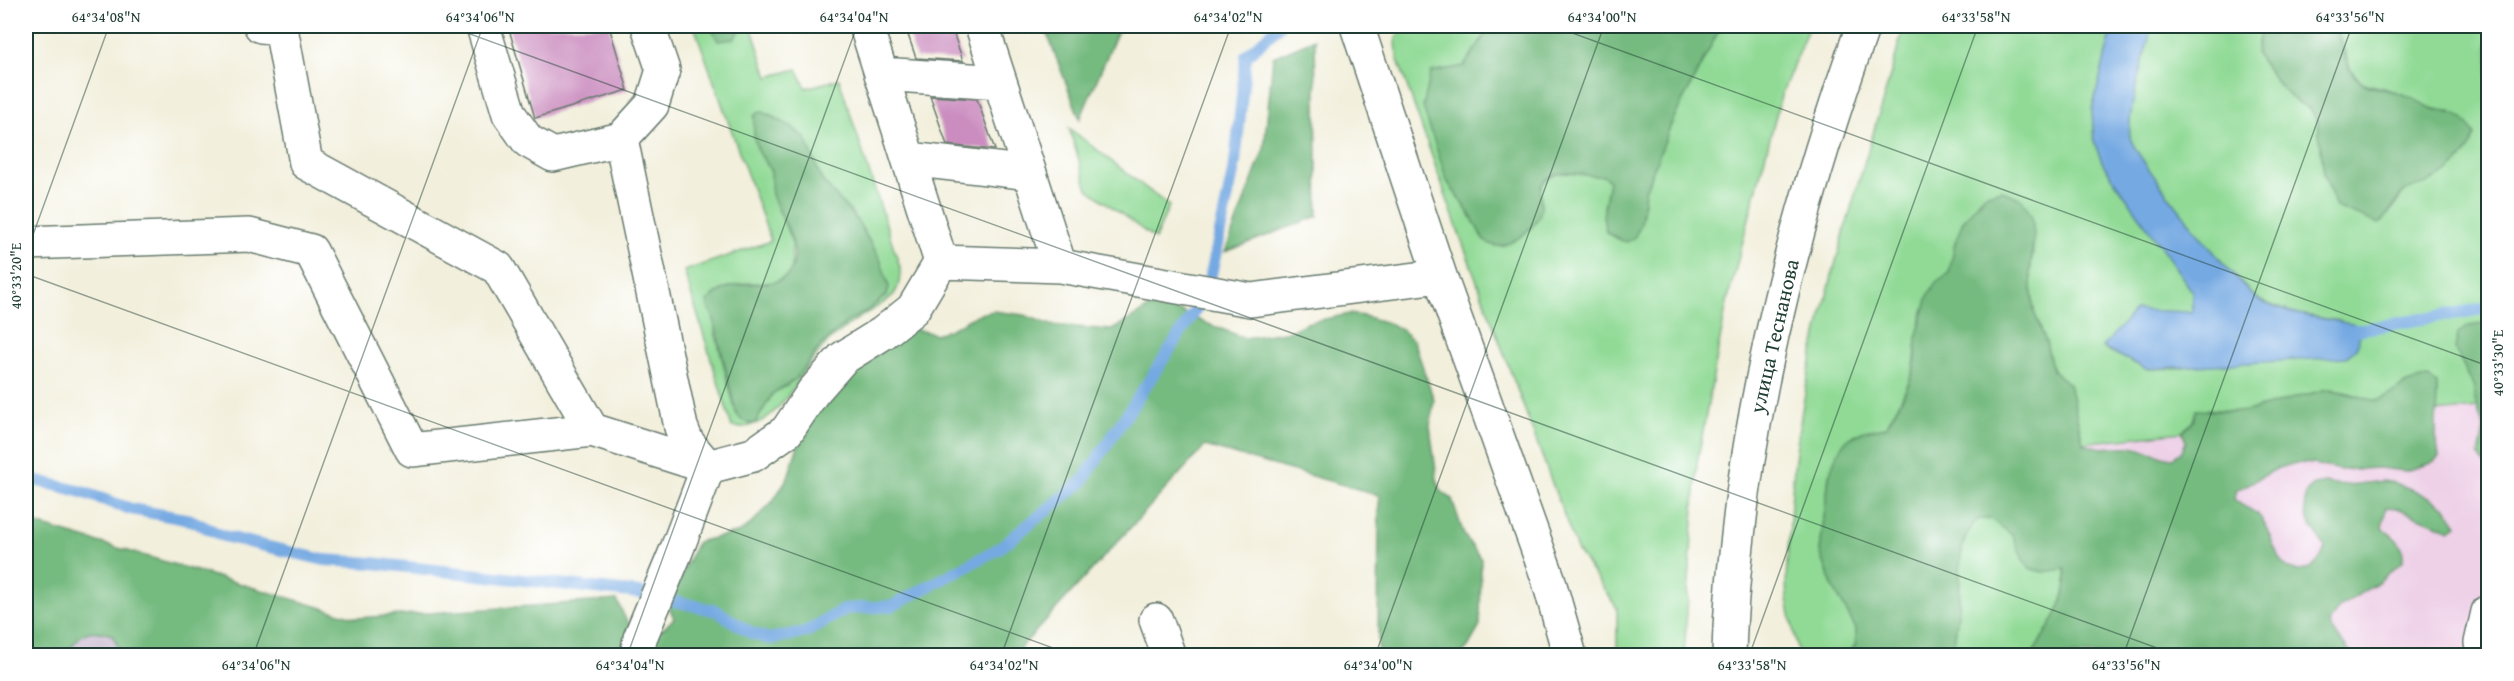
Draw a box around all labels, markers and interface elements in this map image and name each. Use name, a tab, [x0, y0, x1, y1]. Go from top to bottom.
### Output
text: 64°34'08"N	[72, 6, 141, 27]
text: 64°34'06"N	[446, 6, 515, 27]
text: 64°34'04"N	[820, 6, 889, 27]
text: 64°34'02"N	[1194, 6, 1263, 27]
text: 64°34'00"N	[1568, 6, 1637, 27]
text: 64°33'58"N	[1942, 6, 2011, 27]
text: 64°33'56"N	[2316, 6, 2385, 27]
text: 40°33'20"E	[5, 242, 26, 309]
street label: улица Теснанова	[1741, 256, 1807, 417]
text: 40°33'30"E	[2487, 329, 2508, 396]
text: 64°34'06"N	[222, 654, 291, 675]
text: 64°34'04"N	[596, 654, 665, 675]
text: 64°34'02"N	[970, 654, 1039, 675]
text: 64°34'00"N	[1344, 654, 1413, 675]
text: 64°33'58"N	[1718, 654, 1787, 675]
text: 64°33'56"N	[2092, 654, 2161, 675]

